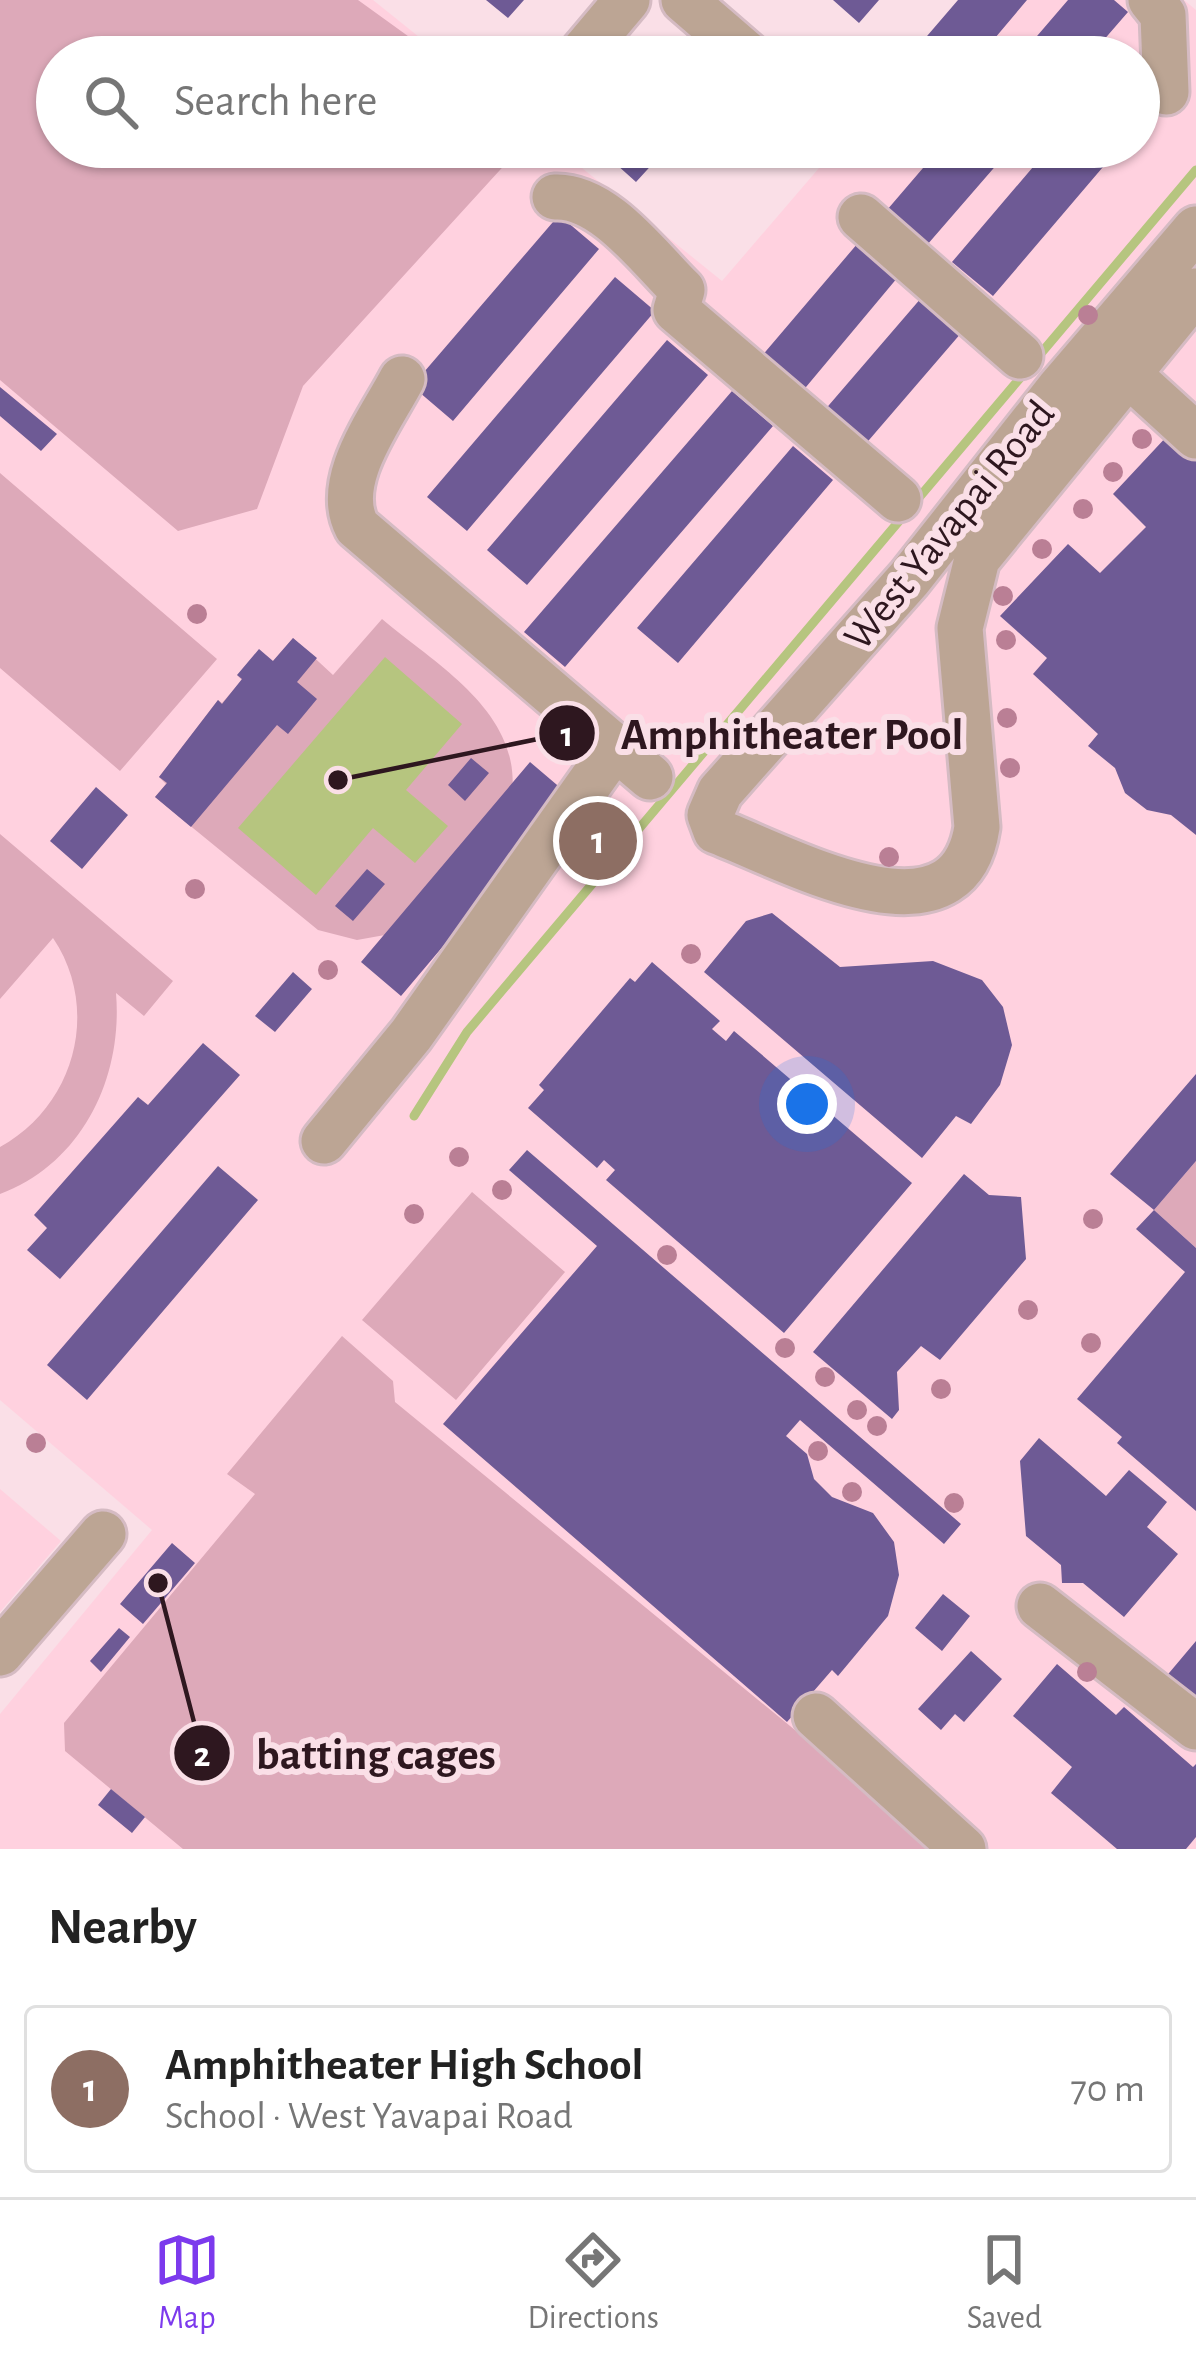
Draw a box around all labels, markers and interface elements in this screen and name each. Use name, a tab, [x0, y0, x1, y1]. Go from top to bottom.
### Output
search box	[36, 36, 1160, 168]
icon: search	[78, 69, 144, 135]
text: Search here	[174, 79, 377, 124]
street label: West Yavapai Road	[837, 393, 1063, 658]
callout: Amphitheater Pool	[537, 693, 988, 774]
text: Amphitheater Pool	[621, 713, 963, 758]
text: 1	[561, 717, 573, 753]
pin: 1	[559, 796, 637, 886]
your location	[777, 1074, 837, 1134]
callout: batting cages	[172, 1712, 520, 1793]
text: batting cages	[256, 1733, 496, 1778]
text: 2	[194, 1737, 211, 1773]
text: Nearby	[48, 1902, 197, 1953]
text: Amphitheater High School	[165, 2043, 643, 2088]
text: 1	[83, 2070, 97, 2109]
text: 70 m	[1071, 2070, 1145, 2109]
text: School · West Yavapai Road	[165, 2097, 573, 2136]
tab: Map	[154, 2227, 220, 2339]
tab: Directions	[527, 2227, 659, 2339]
tab: Saved	[967, 2227, 1042, 2339]

